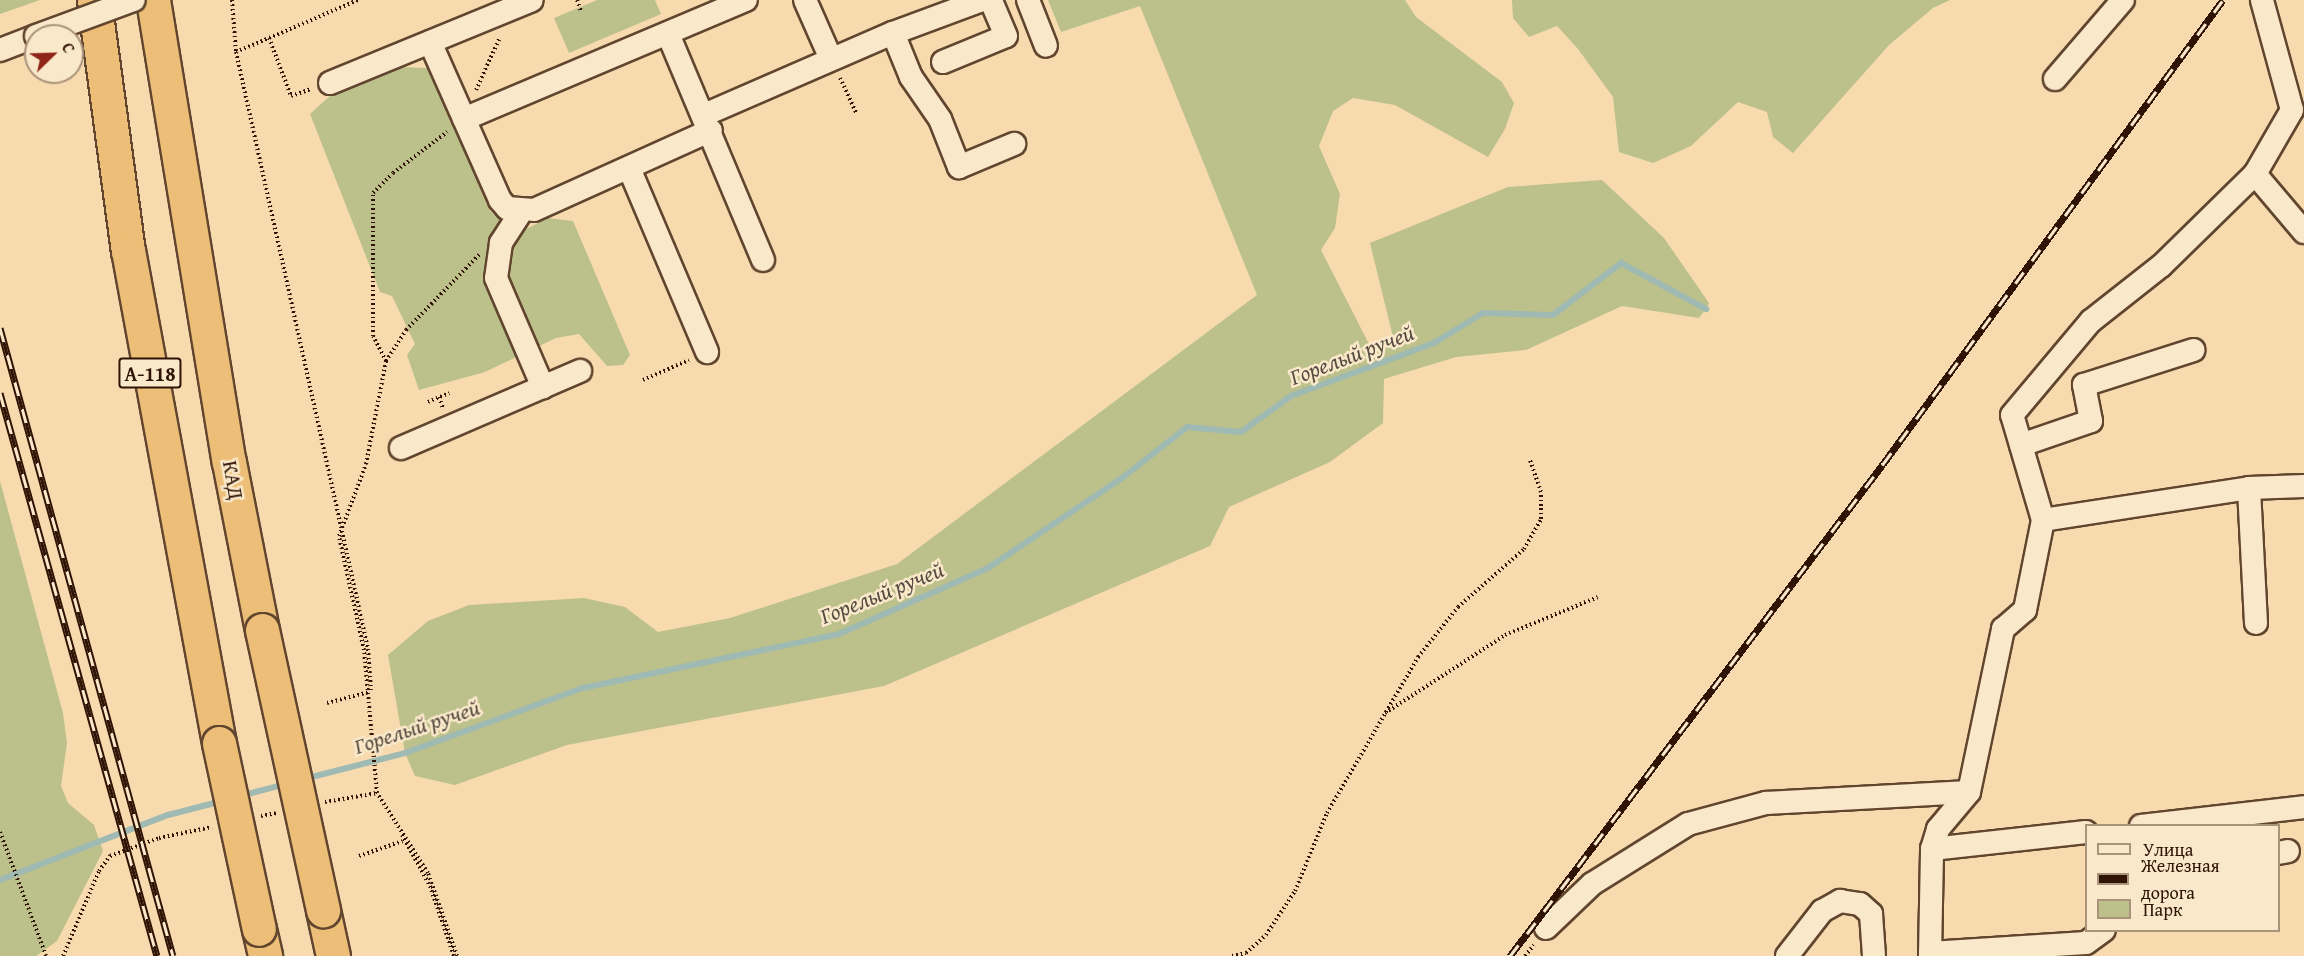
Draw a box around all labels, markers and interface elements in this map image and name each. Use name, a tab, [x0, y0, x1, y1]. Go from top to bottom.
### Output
north arrow	[24, 24, 84, 84]
text: С	[56, 39, 82, 57]
water label: Горелый ручей	[1286, 319, 1418, 391]
road number: А-118	[117, 356, 183, 390]
street label: КАД	[217, 459, 249, 501]
water label: Горелый ручей	[816, 556, 948, 630]
water label: Горелый ручей	[351, 694, 483, 760]
legend	[2085, 824, 2280, 932]
text: Улица	[2143, 836, 2193, 863]
text: Железная дорога	[2141, 852, 2220, 906]
text: Парк	[2143, 896, 2182, 923]

